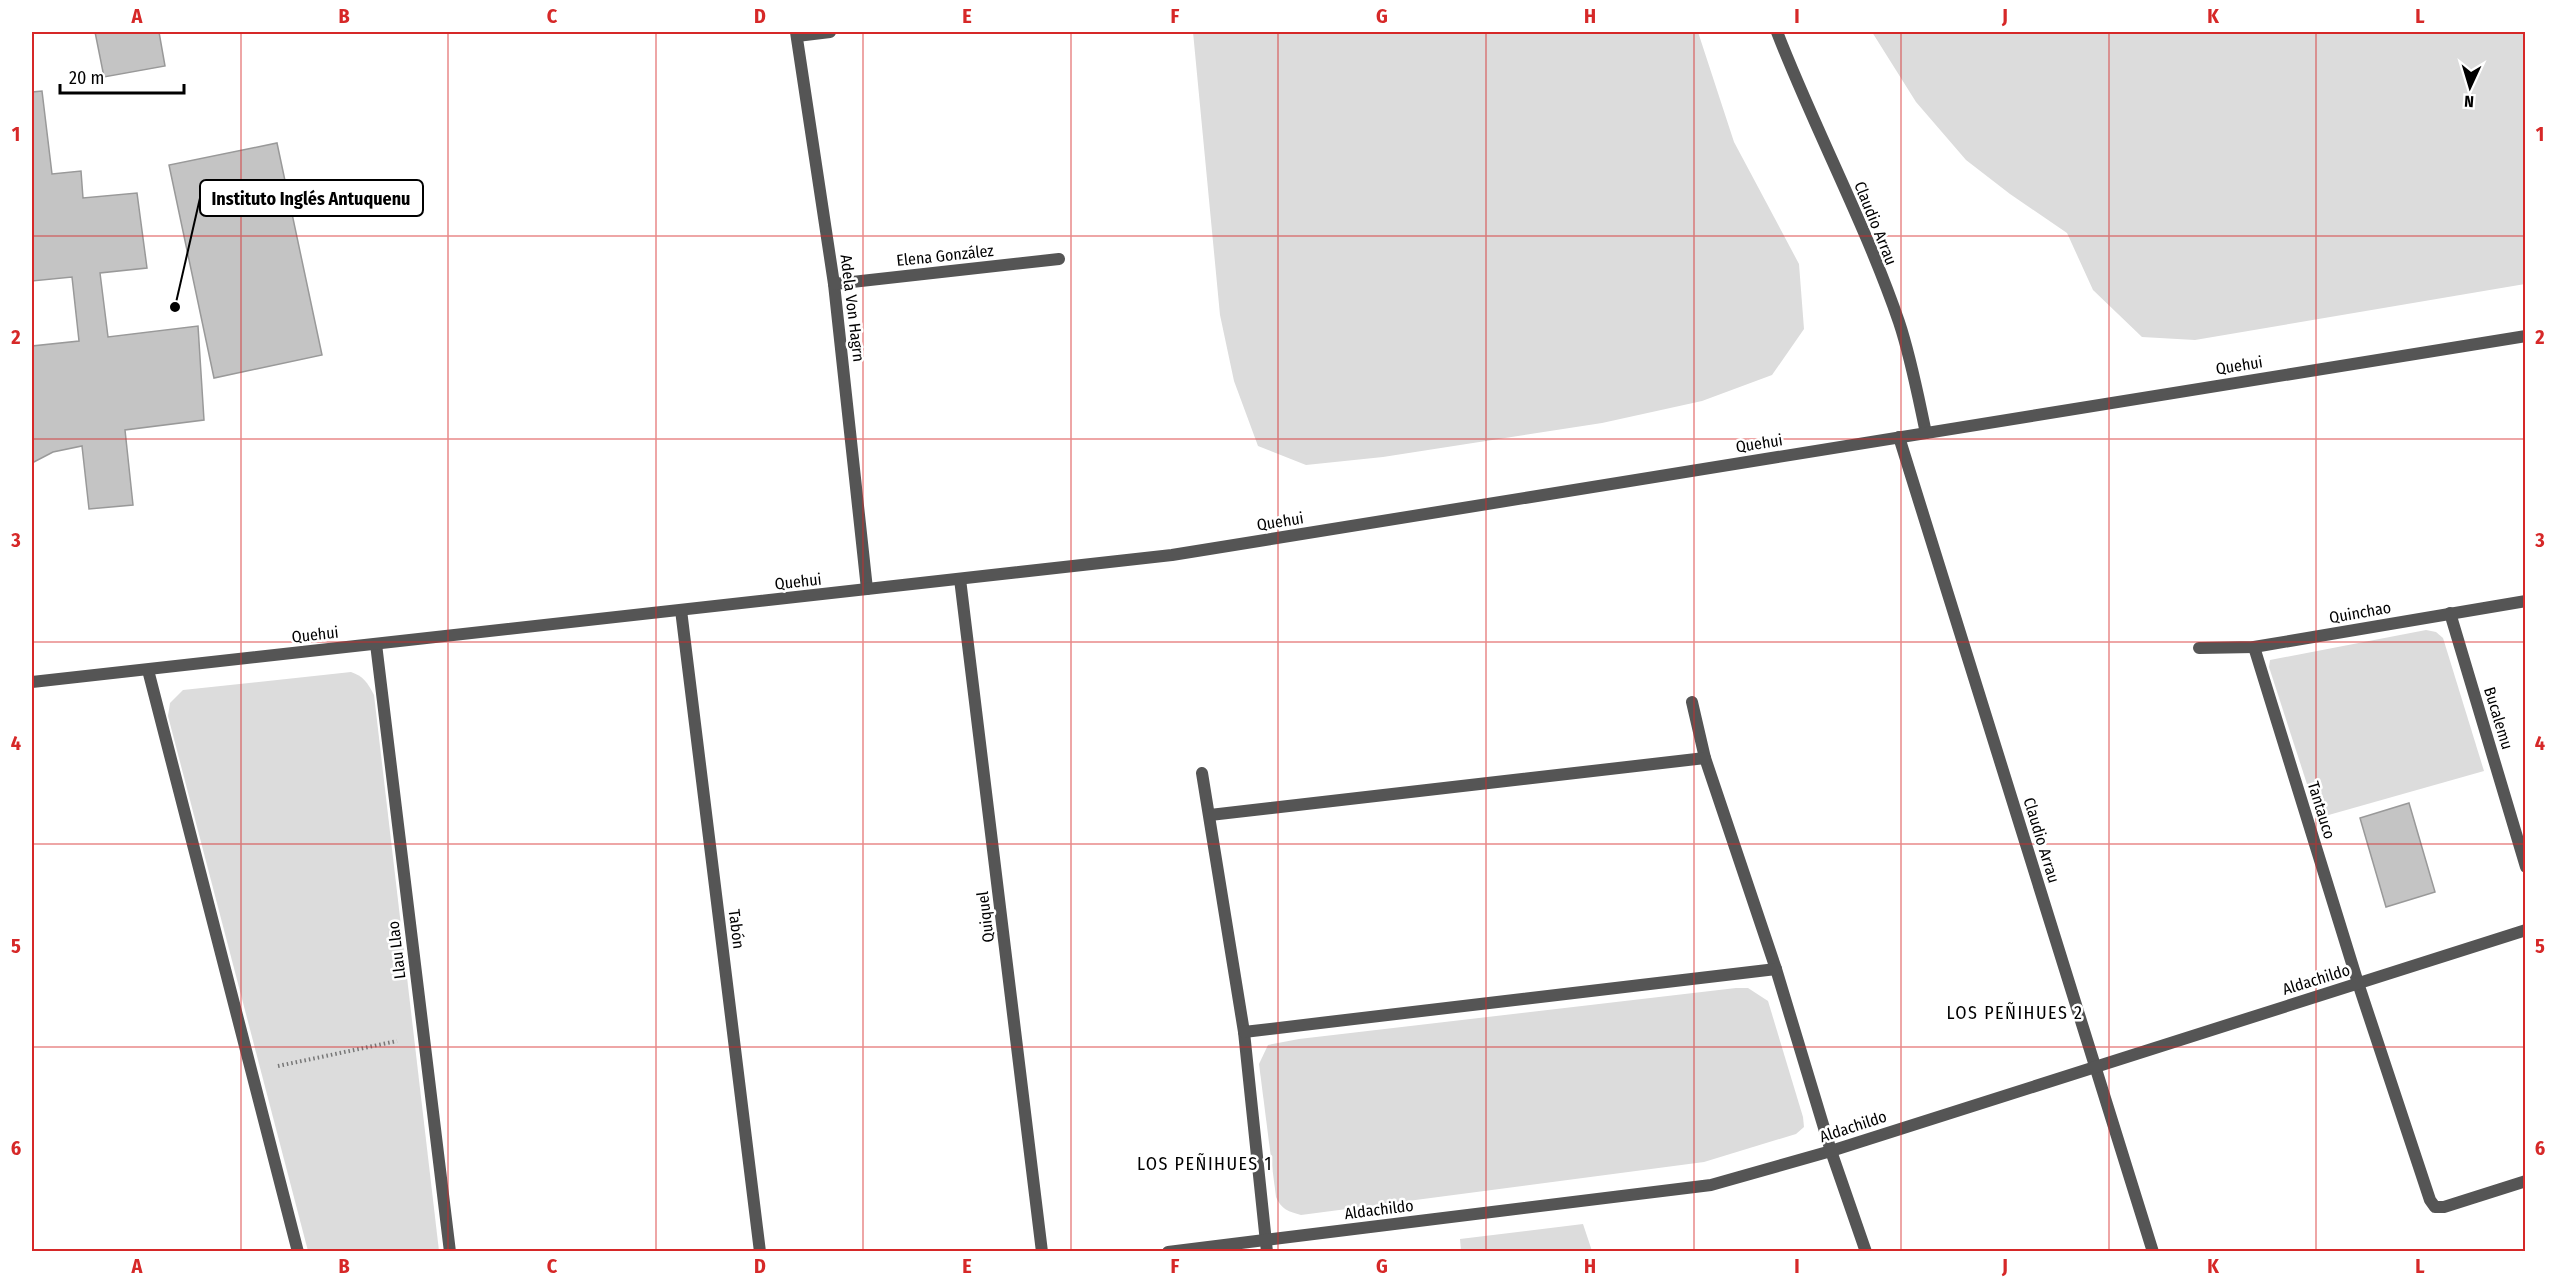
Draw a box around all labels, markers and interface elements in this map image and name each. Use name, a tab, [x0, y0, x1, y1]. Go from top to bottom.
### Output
text: A	[131, 4, 144, 28]
text: B	[338, 4, 350, 28]
text: C	[547, 4, 558, 28]
text: D	[754, 4, 766, 28]
text: E	[962, 4, 972, 28]
text: F	[1171, 4, 1180, 28]
text: G	[1376, 4, 1388, 28]
text: H	[1584, 4, 1596, 28]
text: I	[1794, 4, 1800, 28]
text: J	[2001, 4, 2008, 28]
text: K	[2207, 4, 2219, 28]
text: L	[2415, 4, 2425, 28]
scale bar	[60, 57, 184, 95]
north arrow	[2440, 57, 2500, 117]
text: 20 m	[69, 67, 104, 89]
text: N	[2464, 92, 2474, 111]
text: 1	[12, 122, 20, 146]
text: 1	[2536, 122, 2544, 146]
street label: Claudio Arrau	[1850, 179, 1901, 268]
callout: Instituto Inglés Antuquenu	[200, 180, 423, 216]
text: Instituto Inglés Antuquenu	[212, 188, 410, 210]
street label: Elena González	[896, 241, 995, 270]
street label: Adela Von Hagrn	[836, 253, 869, 363]
text: 2	[10, 325, 21, 349]
text: 2	[2534, 325, 2545, 349]
street label: Quehui	[2214, 352, 2264, 379]
street label: Quehui	[1734, 430, 1784, 457]
street label: Quehui	[1255, 508, 1305, 535]
text: 3	[10, 528, 21, 552]
text: 3	[2534, 528, 2545, 552]
street label: Quehui	[774, 570, 822, 593]
street label: Quinchao	[2328, 598, 2392, 627]
street label: Quehui	[291, 623, 339, 646]
street label: Bucalemu	[2480, 685, 2517, 752]
text: 4	[11, 731, 21, 755]
text: 4	[2535, 731, 2545, 755]
street label: Tantauco	[2304, 779, 2339, 841]
street label: Claudio Arrau	[2020, 795, 2064, 885]
street label: Quiquel	[973, 890, 998, 944]
street label: Tabón	[725, 908, 748, 950]
street label: Llau Llao	[384, 920, 409, 980]
text: 5	[11, 934, 21, 958]
text: 5	[2535, 934, 2545, 958]
street label: Aldachildo	[2280, 960, 2352, 999]
district label: LOS PEÑIHUES 2	[1947, 1002, 2083, 1024]
street label: Aldachildo	[1817, 1107, 1889, 1146]
text: 6	[11, 1136, 21, 1160]
text: 6	[2535, 1136, 2545, 1160]
district label: LOS PEÑIHUES 1	[1137, 1153, 1273, 1175]
street label: Aldachildo	[1343, 1196, 1415, 1223]
text: A	[131, 1254, 144, 1278]
text: B	[338, 1254, 350, 1278]
text: C	[547, 1254, 558, 1278]
text: D	[754, 1254, 766, 1278]
text: E	[962, 1254, 972, 1278]
text: F	[1171, 1254, 1180, 1278]
text: G	[1376, 1254, 1388, 1278]
text: H	[1584, 1254, 1596, 1278]
text: I	[1794, 1254, 1800, 1278]
text: J	[2001, 1254, 2008, 1278]
text: K	[2207, 1254, 2219, 1278]
text: L	[2415, 1254, 2425, 1278]

